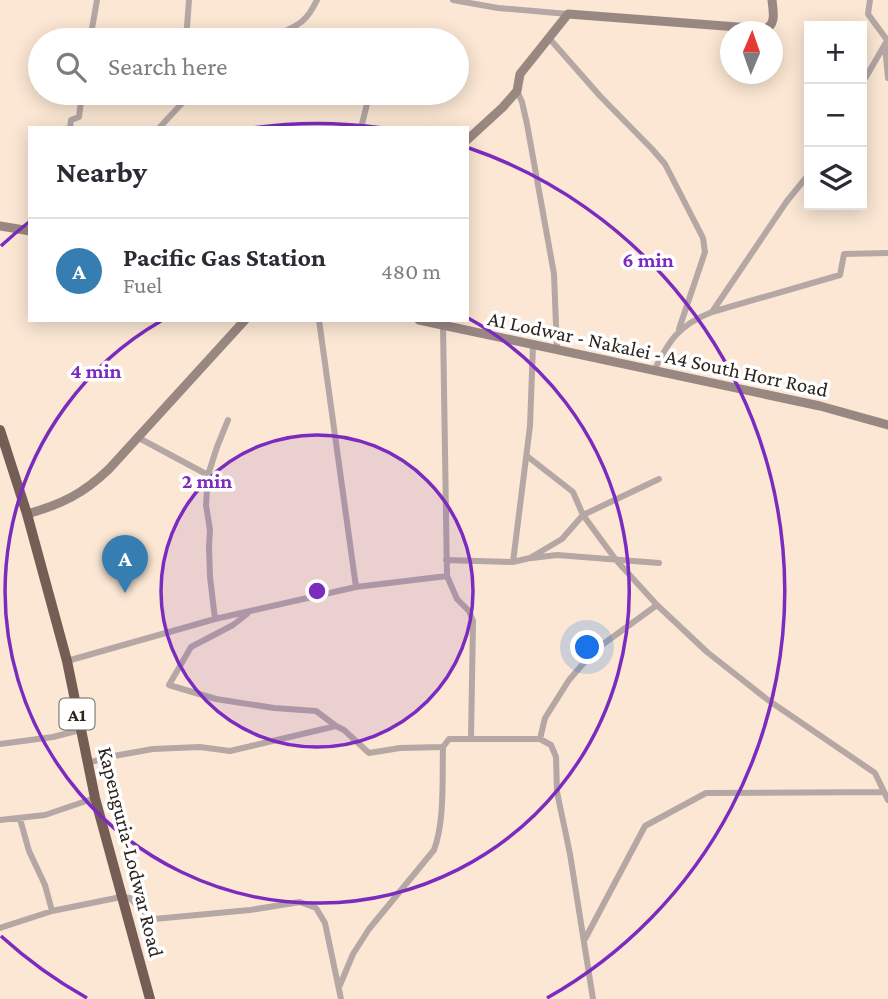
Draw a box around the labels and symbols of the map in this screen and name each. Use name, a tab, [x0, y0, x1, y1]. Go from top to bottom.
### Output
north arrow	[720, 21, 783, 84]
text: 6 min	[622, 248, 674, 272]
street label: A1 Lodwar - Nakalei - A4 South Horr Road	[486, 306, 830, 402]
text: 4 min	[70, 359, 122, 383]
text: 2 min	[182, 469, 232, 493]
pin: A	[102, 535, 148, 593]
centre of rings	[305, 579, 329, 603]
your location	[570, 630, 604, 664]
road number: A1	[60, 698, 94, 730]
street label: Kapenguria-Lodwar Road	[93, 744, 169, 960]

